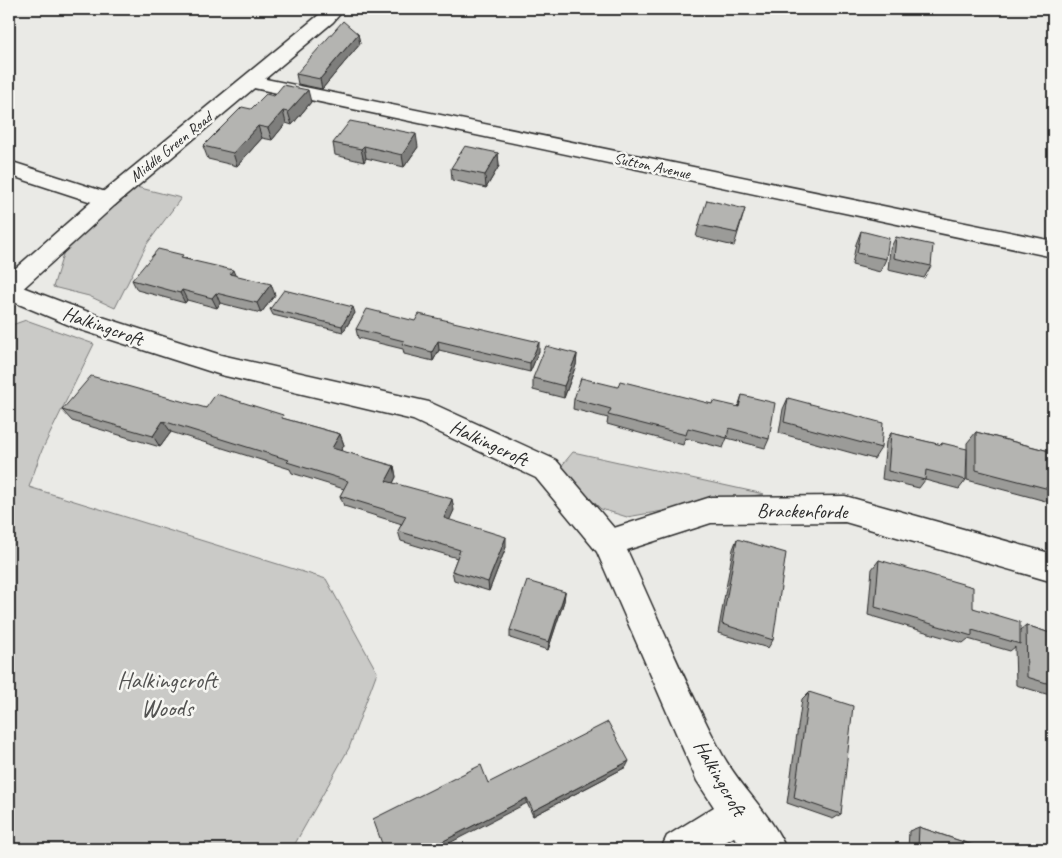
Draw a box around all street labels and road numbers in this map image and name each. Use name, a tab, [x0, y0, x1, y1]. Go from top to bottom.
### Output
street label: Middle Green Road	[126, 106, 218, 186]
street label: Sutton Avenue	[612, 148, 694, 184]
street label: Halkingcroft	[59, 301, 149, 352]
street label: Halkingcroft	[446, 414, 534, 473]
street label: Brackenforde	[757, 498, 849, 524]
street label: Halkingcroft	[688, 736, 753, 822]

